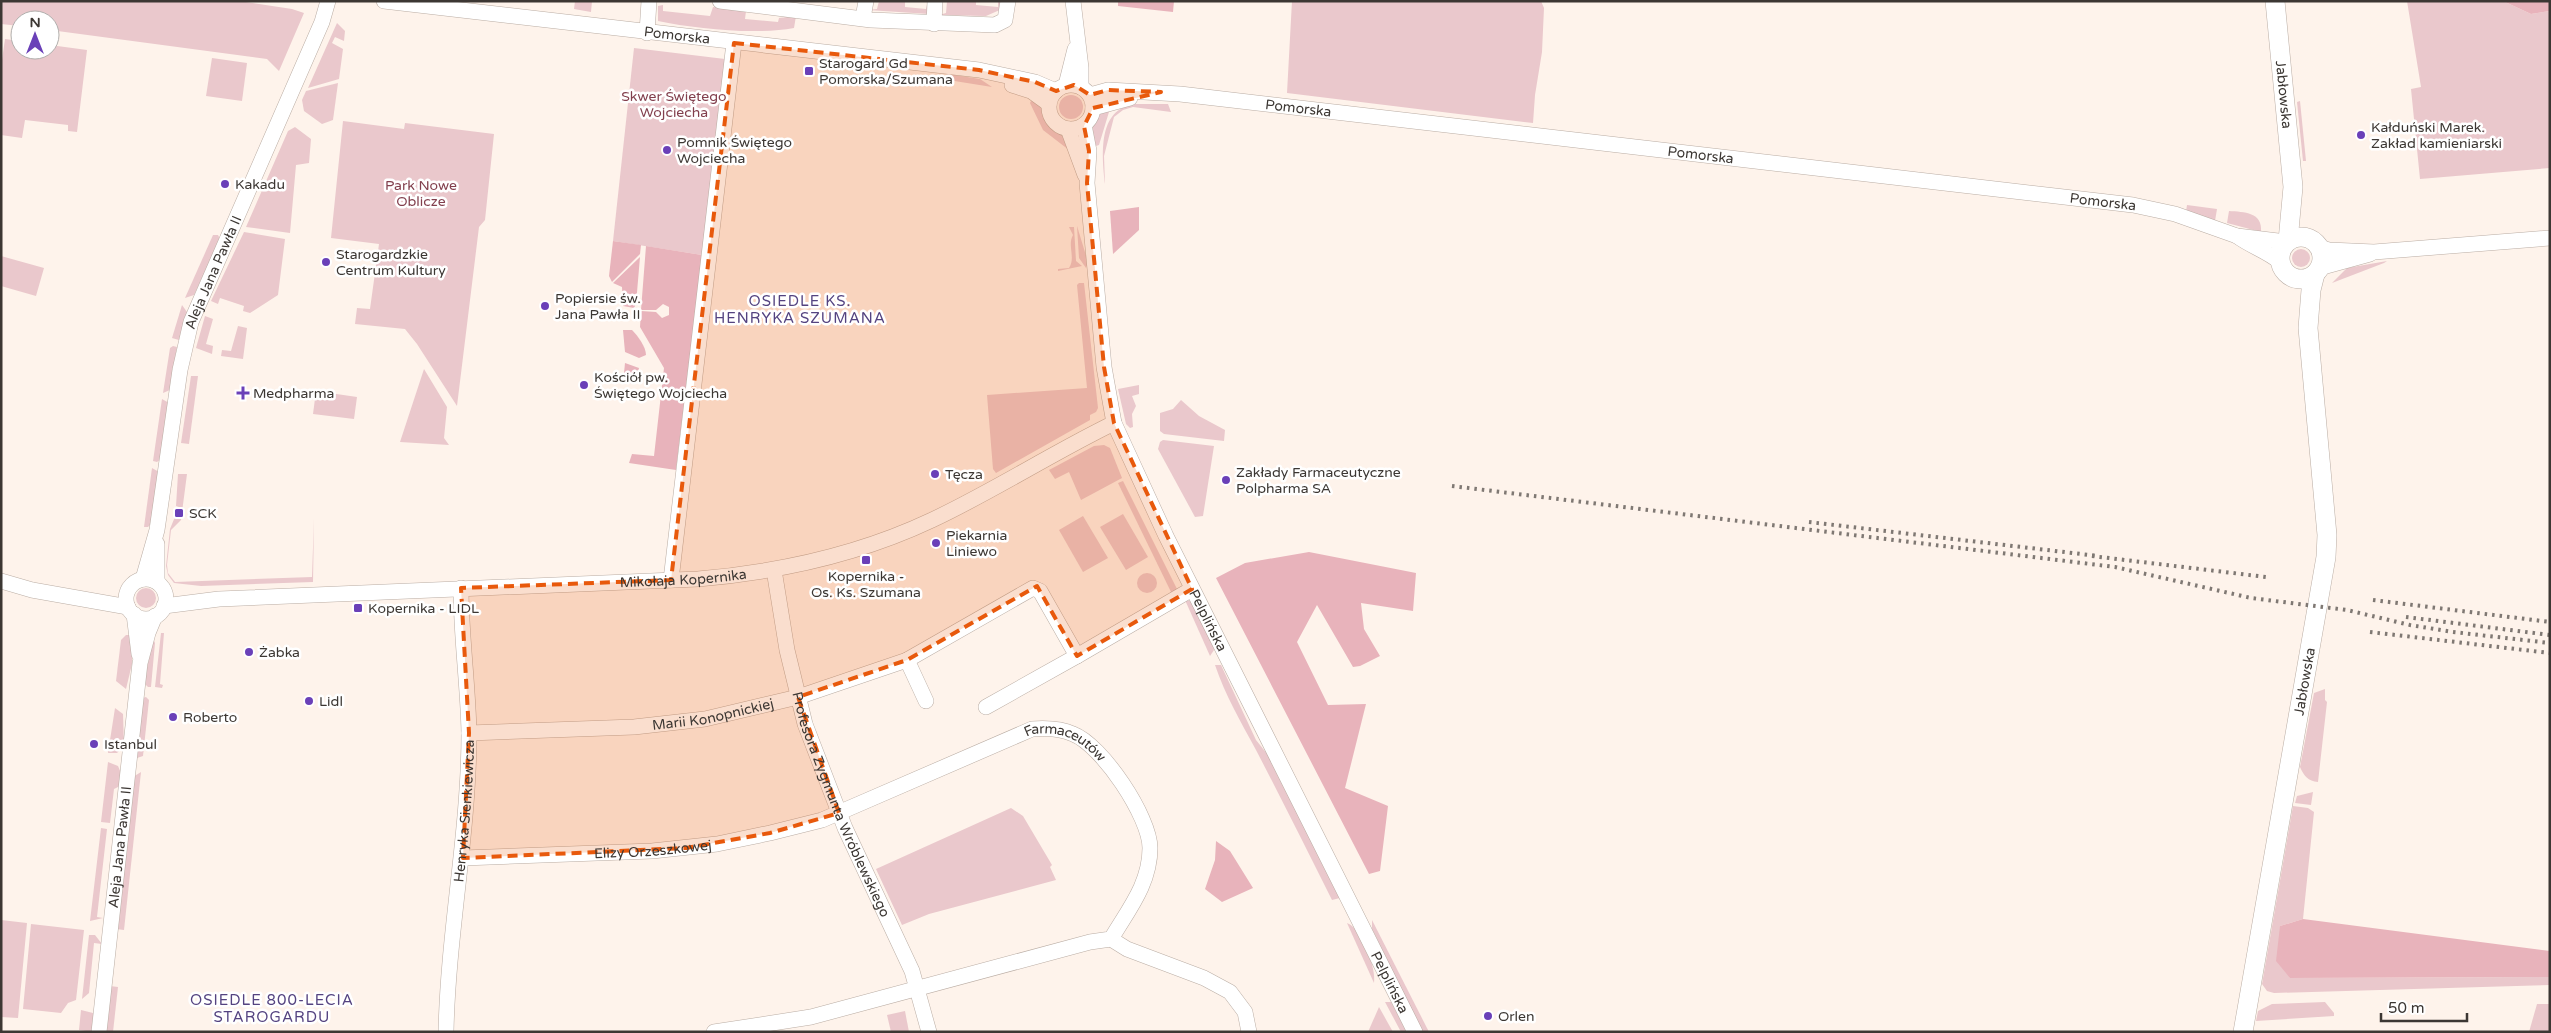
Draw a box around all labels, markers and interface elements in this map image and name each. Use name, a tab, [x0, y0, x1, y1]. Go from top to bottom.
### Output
north arrow	[10, 10, 60, 60]
text: N	[29, 14, 41, 31]
street label: Pomorska	[643, 23, 711, 48]
place label: Starogard Gd Pomorska/Szumana	[819, 55, 953, 88]
street label: Jabłowska	[2272, 60, 2295, 130]
marker: Starogard Gd Pomorska/Szumana	[803, 65, 815, 77]
park label: Skwer Świętego Wojciecha	[621, 88, 727, 121]
street label: Pomorska	[1264, 96, 1332, 121]
place label: Kałduński Marek. Zakład kamieniarski	[2371, 119, 2502, 152]
marker: Kałduński Marek. Zakład kamieniarski	[2355, 129, 2367, 141]
place label: Pomnik Świętego Wojciecha	[677, 134, 792, 167]
street label: Pomorska	[1667, 143, 1735, 167]
marker: Pomnik Świętego Wojciecha	[661, 144, 673, 156]
place label: Kakadu	[235, 176, 285, 193]
park label: Park Nowe Oblicze	[385, 177, 457, 210]
marker: Kakadu	[219, 178, 231, 190]
street label: Pomorska	[2069, 190, 2137, 214]
street label: Aleja Jana Pawła II	[182, 213, 245, 331]
place label: Starogardzkie Centrum Kultury	[336, 246, 446, 279]
marker: Starogardzkie Centrum Kultury	[320, 256, 332, 268]
place label: Popiersie św. Jana Pawła II	[555, 290, 641, 323]
district label: OSIEDLE KS. HENRYKA SZUMANA	[714, 292, 886, 327]
marker: Popiersie św. Jana Pawła II	[539, 300, 551, 312]
place label: Kościół pw. Świętego Wojciecha	[594, 369, 727, 402]
marker: Kościół pw. Świętego Wojciecha	[578, 379, 590, 391]
place label: Medpharma	[253, 385, 334, 402]
marker: Medpharma	[237, 387, 249, 399]
place label: Zakłady Farmaceutyczne Polpharma SA	[1236, 464, 1401, 497]
place label: Tęcza	[945, 466, 983, 483]
marker: Tęcza	[929, 468, 941, 480]
marker: Zakłady Farmaceutyczne Polpharma SA	[1220, 474, 1232, 486]
place label: SCK	[189, 505, 217, 522]
marker: SCK	[173, 507, 185, 519]
place label: Piekarnia Liniewo	[946, 527, 1007, 560]
marker: Piekarnia Liniewo	[930, 537, 942, 549]
marker: Kopernika - Os. Ks. Szumana	[860, 554, 872, 566]
street label: Mikołaja Kopernika	[619, 566, 748, 591]
place label: Kopernika - Os. Ks. Szumana	[811, 568, 921, 601]
street label: Pelplińska	[1185, 587, 1231, 654]
place label: Kopernika - LIDL	[368, 600, 479, 617]
marker: Kopernika - LIDL	[352, 602, 364, 614]
place label: Żabka	[259, 644, 300, 661]
marker: Żabka	[243, 646, 255, 658]
street label: Jabłowska	[2291, 646, 2319, 717]
street label: Profesora Zygmunta Wróblewskiego	[788, 690, 894, 920]
place label: Lidl	[319, 693, 343, 710]
marker: Lidl	[303, 695, 315, 707]
street label: Marii Konopnickiej	[651, 695, 775, 734]
place label: Roberto	[183, 709, 237, 726]
marker: Roberto	[167, 711, 179, 723]
street label: Farmaceutów	[1021, 720, 1110, 765]
place label: Istanbul	[104, 736, 157, 753]
marker: Istanbul	[88, 738, 100, 750]
street label: Henryka Sienkiewicza	[450, 739, 478, 883]
street label: Aleja Jana Pawła II	[105, 785, 135, 909]
street label: Elizy Orzeszkowej	[594, 837, 712, 862]
street label: Pelplińska	[1367, 949, 1412, 1016]
scale bar	[2381, 990, 2467, 1022]
district label: OSIEDLE 800-LECIA STAROGARDU	[190, 991, 354, 1026]
text: 50 m	[2388, 999, 2425, 1017]
place label: Orlen	[1498, 1008, 1535, 1025]
marker: Orlen	[1482, 1010, 1494, 1022]

